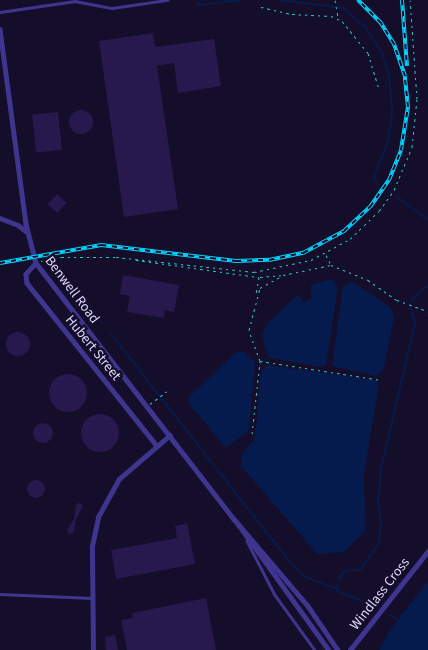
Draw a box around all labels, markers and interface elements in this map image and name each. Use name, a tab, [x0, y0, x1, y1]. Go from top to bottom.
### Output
street label: Benwell Road	[41, 253, 103, 327]
street label: Hubert Street	[62, 312, 124, 384]
street label: Windlass Cross	[347, 555, 413, 633]

